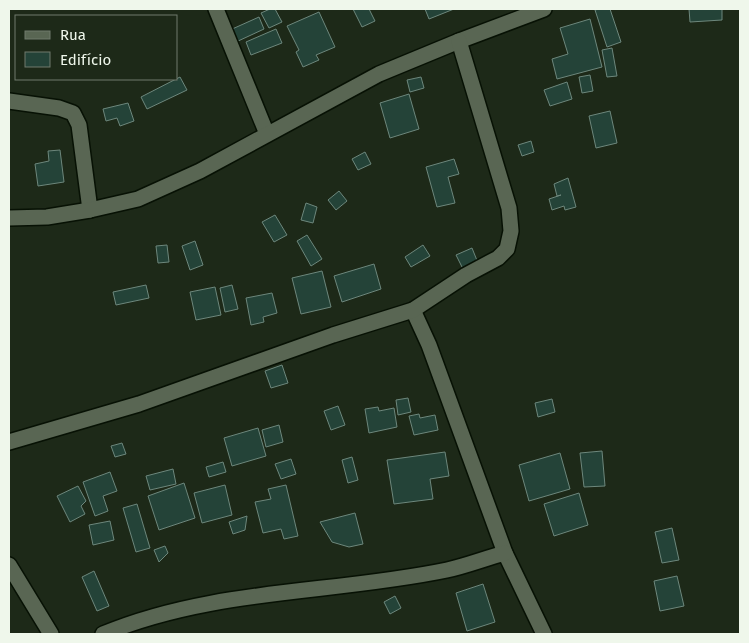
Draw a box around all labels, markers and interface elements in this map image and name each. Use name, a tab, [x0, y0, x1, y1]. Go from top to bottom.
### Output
legend	[15, 15, 178, 80]
text: Rua	[60, 26, 86, 44]
text: Edifício	[60, 51, 111, 69]

